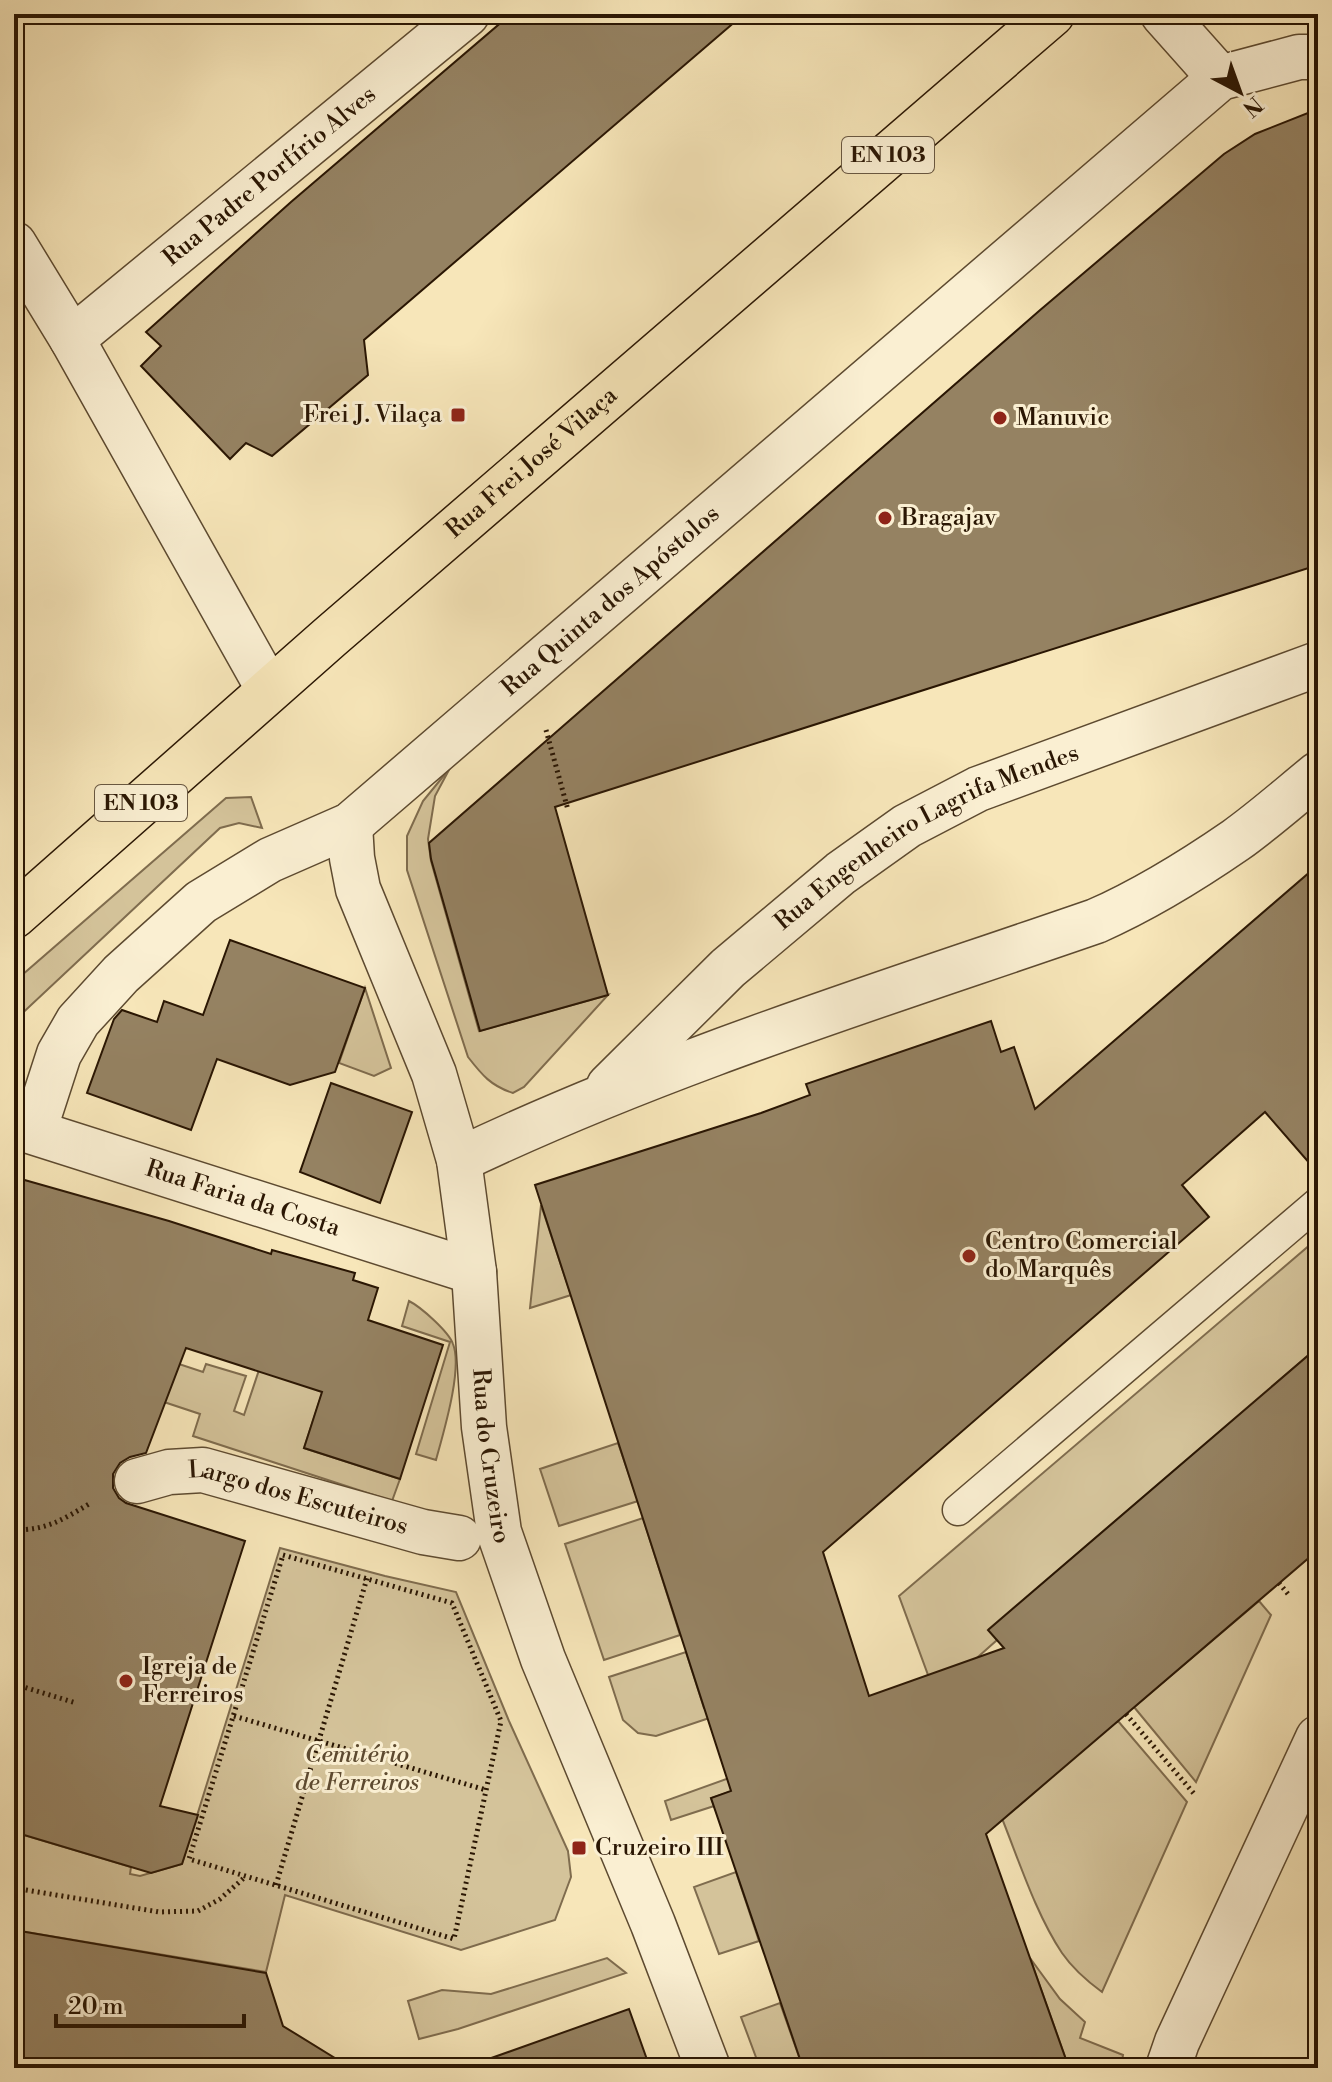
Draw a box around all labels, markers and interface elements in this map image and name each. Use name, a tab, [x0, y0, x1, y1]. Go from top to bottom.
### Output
north arrow	[1200, 52, 1280, 132]
street label: Rua Padre Porfírio Alves	[157, 80, 382, 273]
text: N	[1236, 90, 1268, 122]
road number: EN 103	[842, 137, 934, 173]
street label: Rua Frei José Vilaça	[440, 380, 624, 545]
place label: Frei J. Vilaça	[303, 400, 443, 430]
place label: Manuvic	[1016, 403, 1109, 433]
marker: Frei J. Vilaça	[449, 406, 467, 424]
marker: Manuvic	[991, 409, 1009, 427]
street label: Rua Quinta dos Apóstolos	[495, 499, 726, 703]
place label: Bragajav	[900, 503, 998, 533]
marker: Bragajav	[876, 509, 894, 527]
street label: Rua Engenheiro Lagrifa Mendes	[769, 738, 1083, 937]
road number: EN 103	[95, 785, 187, 821]
street label: Rua Faria da Costa	[142, 1154, 344, 1244]
place label: Centro Comercial do Marquês	[985, 1227, 1177, 1285]
marker: Centro Comercial do Marquês	[960, 1247, 978, 1265]
street label: Rua do Cruzeiro	[465, 1368, 517, 1548]
street label: Largo dos Escuteiros	[187, 1455, 411, 1542]
place label: Igreja de Ferreiros	[142, 1652, 243, 1710]
marker: Igreja de Ferreiros	[117, 1672, 135, 1690]
park label: Cemitério de Ferreiros	[295, 1740, 419, 1798]
place label: Cruzeiro III	[595, 1833, 724, 1863]
marker: Cruzeiro III	[570, 1839, 588, 1857]
scale bar	[56, 1978, 244, 2028]
text: 20 m	[68, 1992, 124, 2022]

